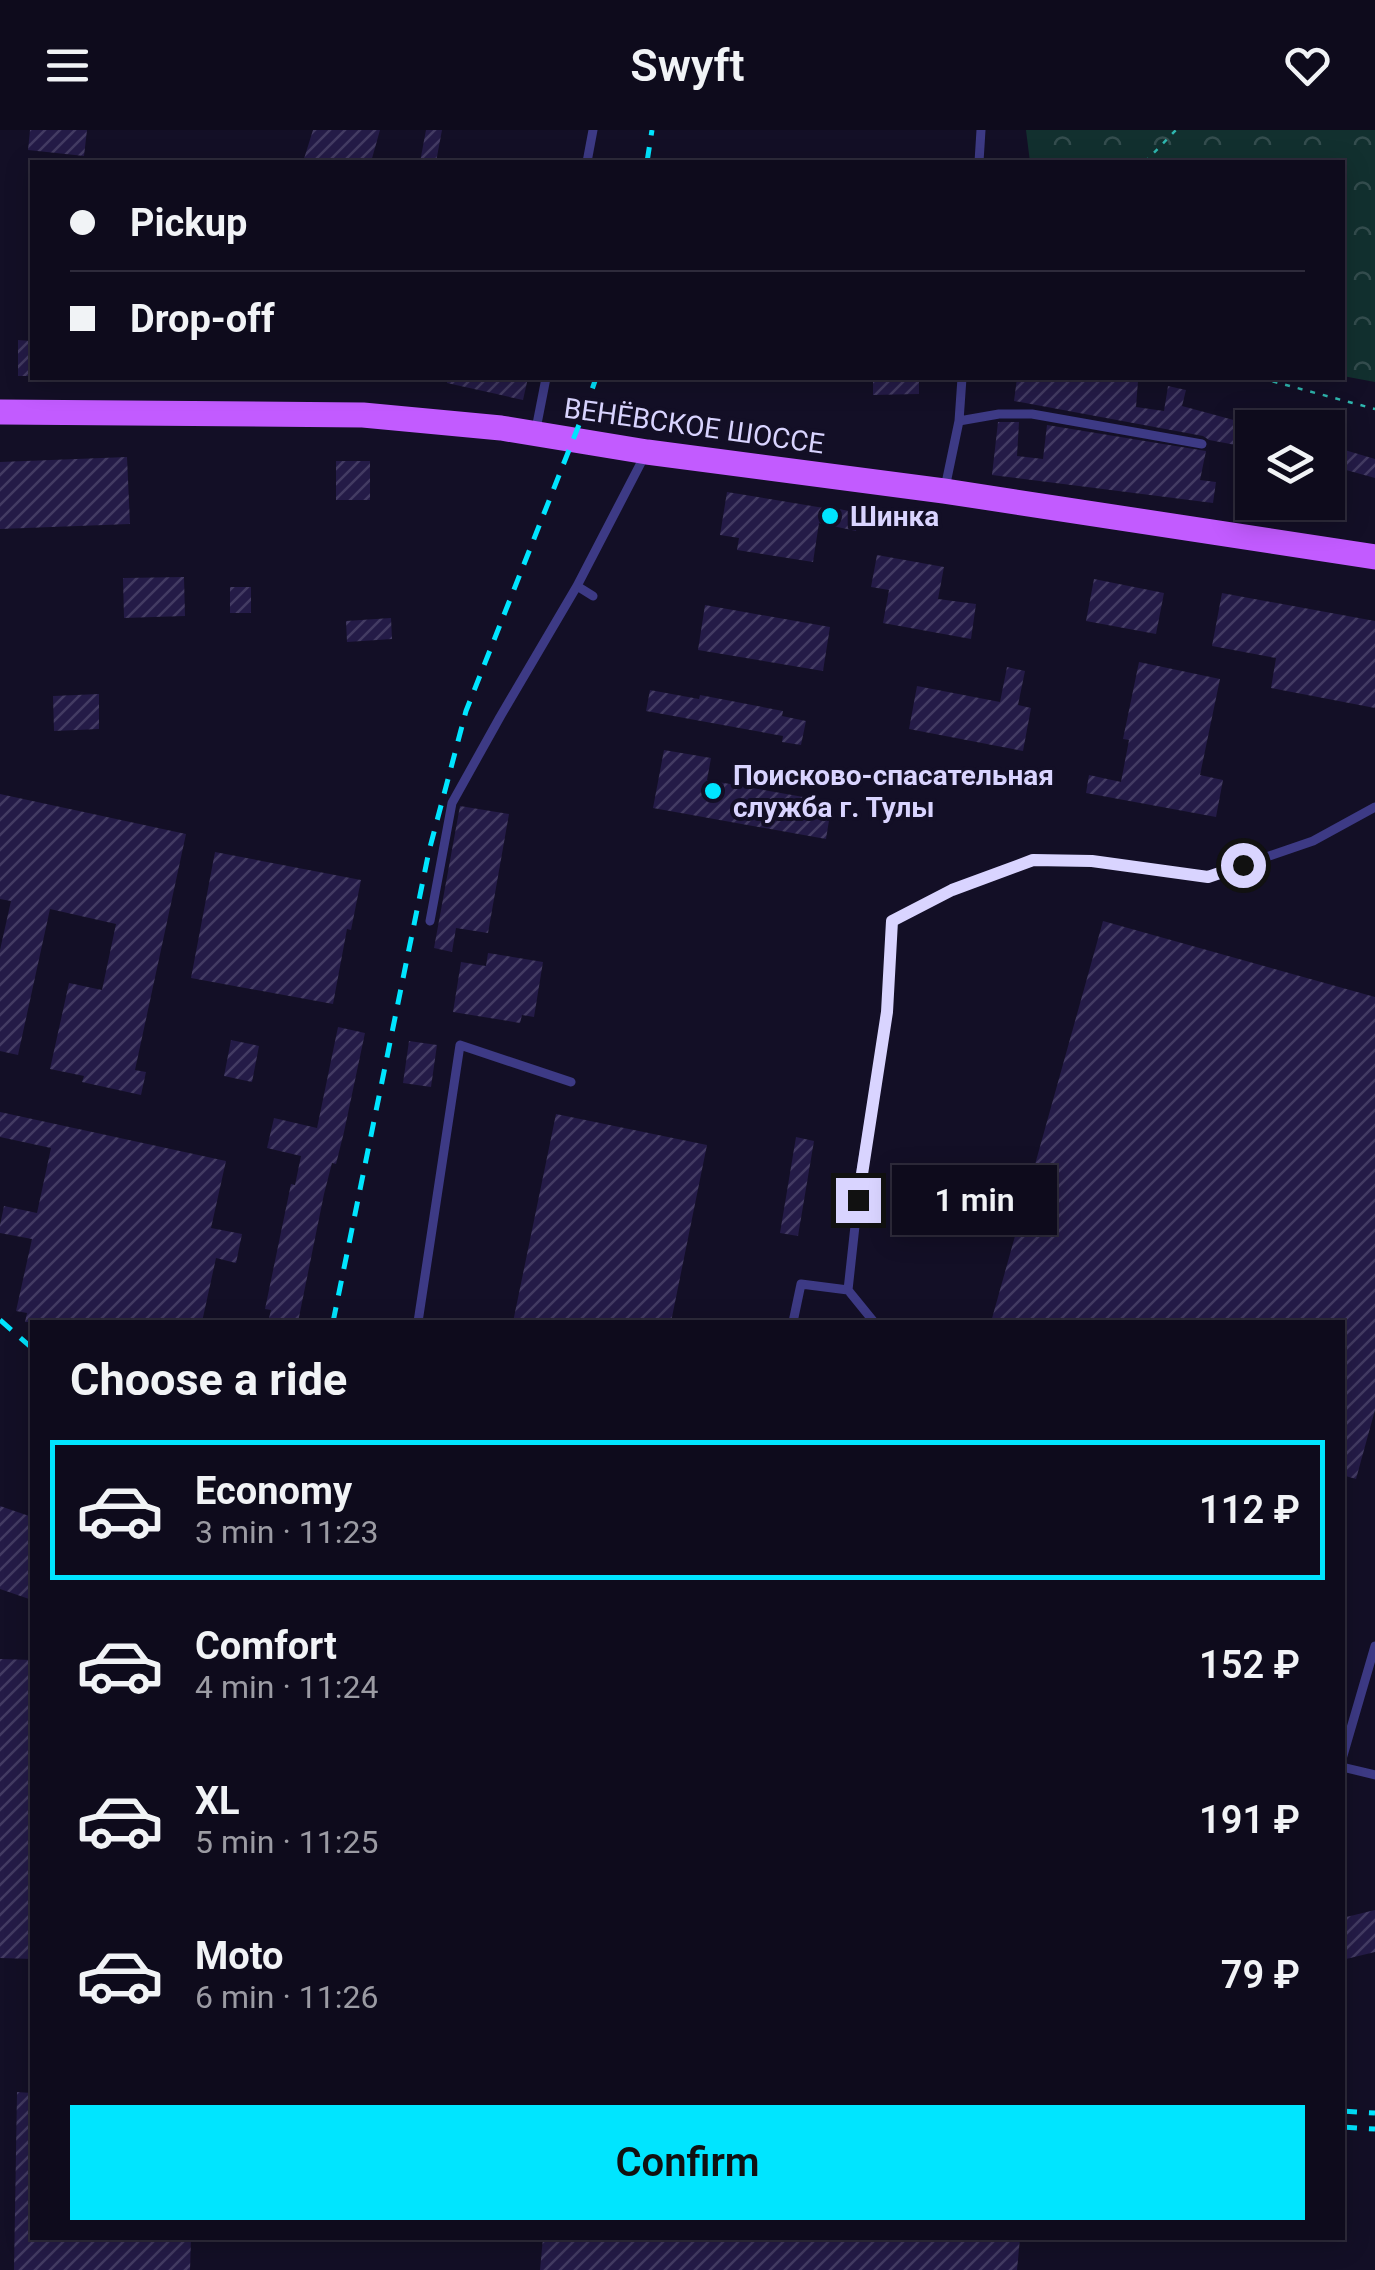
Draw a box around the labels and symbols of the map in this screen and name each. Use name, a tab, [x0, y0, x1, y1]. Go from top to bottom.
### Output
street label: ВЕНЁВСКОЕ ШОССЕ	[562, 391, 826, 461]
place label: Шинка	[850, 500, 939, 533]
marker: Шинка	[819, 505, 841, 527]
place label: Поисково-спасательная служба г. Тулы	[733, 759, 1054, 824]
marker: Поисково-спасательная служба г. Тулы	[702, 780, 724, 802]
route start	[1221, 843, 1266, 888]
callout: 1 min	[893, 1165, 1058, 1235]
route end	[836, 1178, 881, 1223]

